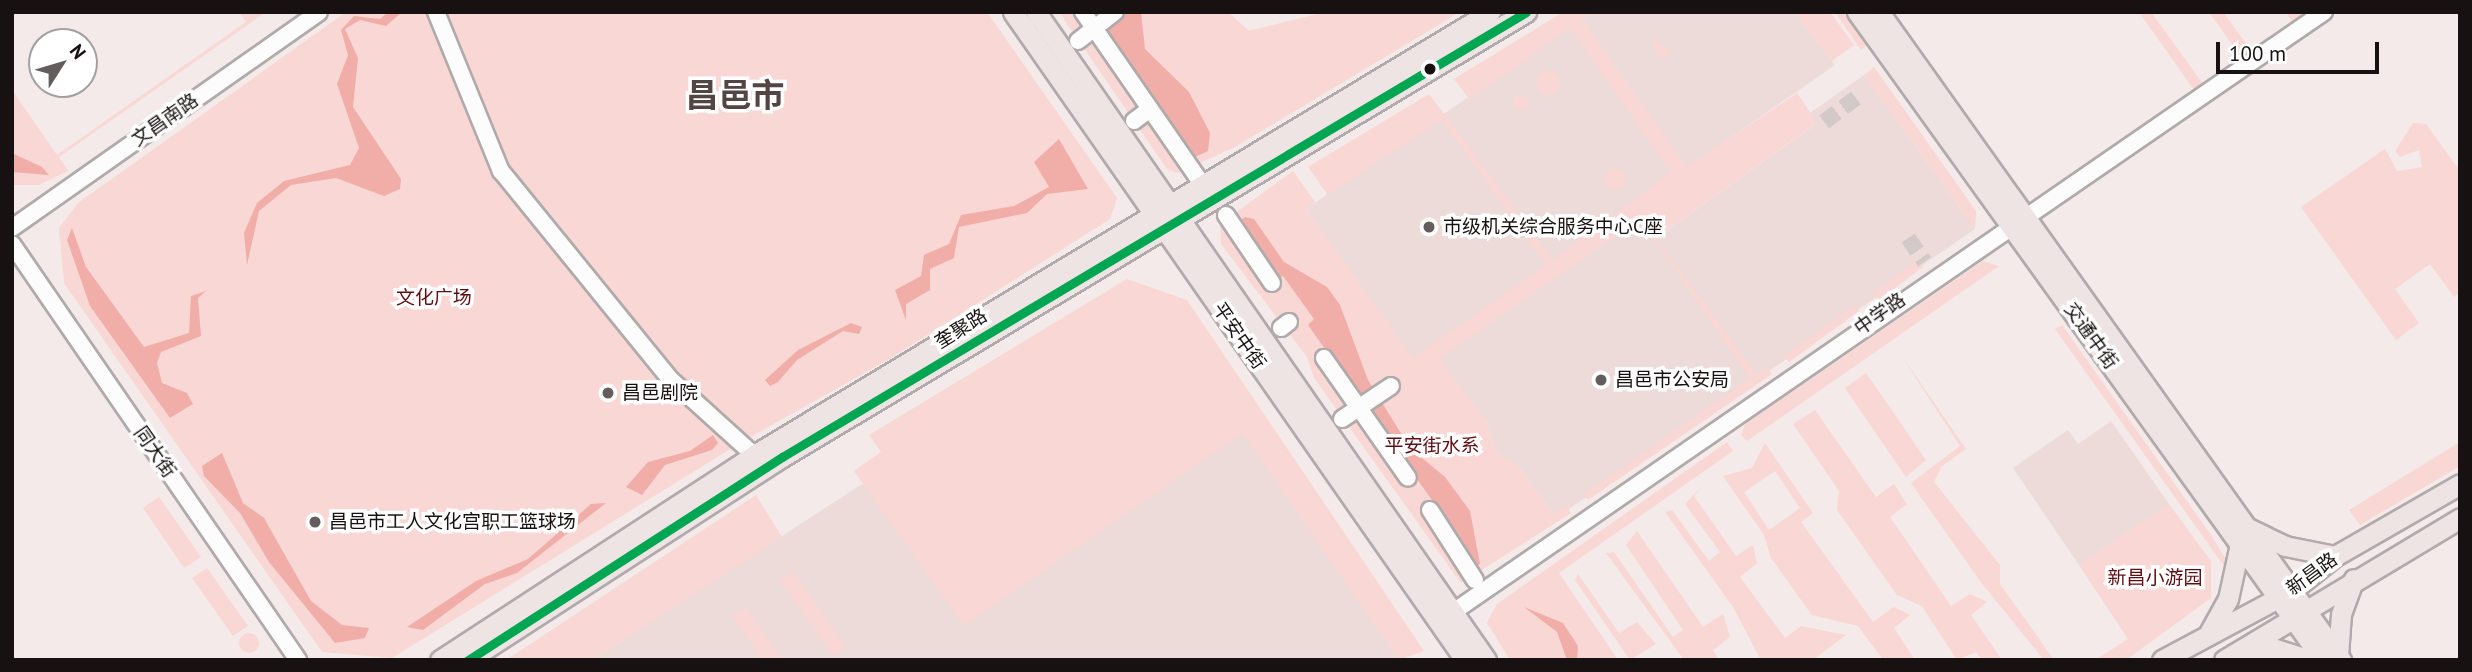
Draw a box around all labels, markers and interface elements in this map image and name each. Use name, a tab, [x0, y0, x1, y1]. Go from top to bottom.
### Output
north arrow	[28, 28, 98, 98]
scale bar	[2220, 28, 2383, 72]
text: N	[65, 39, 92, 64]
text: 100 m	[2229, 40, 2286, 67]
unlabelled marker	[1423, 62, 1437, 76]
district label: 昌邑市	[686, 75, 784, 115]
street label: 文昌南路	[127, 89, 203, 151]
place label: 市级机关综合服务中心C座	[1443, 216, 1663, 238]
marker: 市级机关综合服务中心C座	[1421, 219, 1437, 235]
park label: 文化广场	[396, 287, 472, 309]
street label: 中学路	[1850, 288, 1910, 340]
street label: 平安中街	[1208, 298, 1270, 374]
street label: 交通中街	[2059, 299, 2123, 373]
street label: 奎聚路	[931, 304, 991, 354]
place label: 昌邑市公安局	[1615, 369, 1729, 391]
marker: 昌邑市公安局	[1593, 372, 1609, 388]
place label: 昌邑剧院	[622, 382, 698, 404]
marker: 昌邑剧院	[600, 385, 616, 401]
street label: 同大街	[129, 422, 181, 482]
park label: 平安街水系	[1385, 435, 1479, 457]
place label: 昌邑市工人文化宫职工篮球场	[329, 511, 576, 533]
marker: 昌邑市工人文化宫职工篮球场	[307, 514, 323, 530]
street label: 新昌路	[2282, 548, 2342, 600]
park label: 新昌小游园	[2108, 567, 2202, 589]

